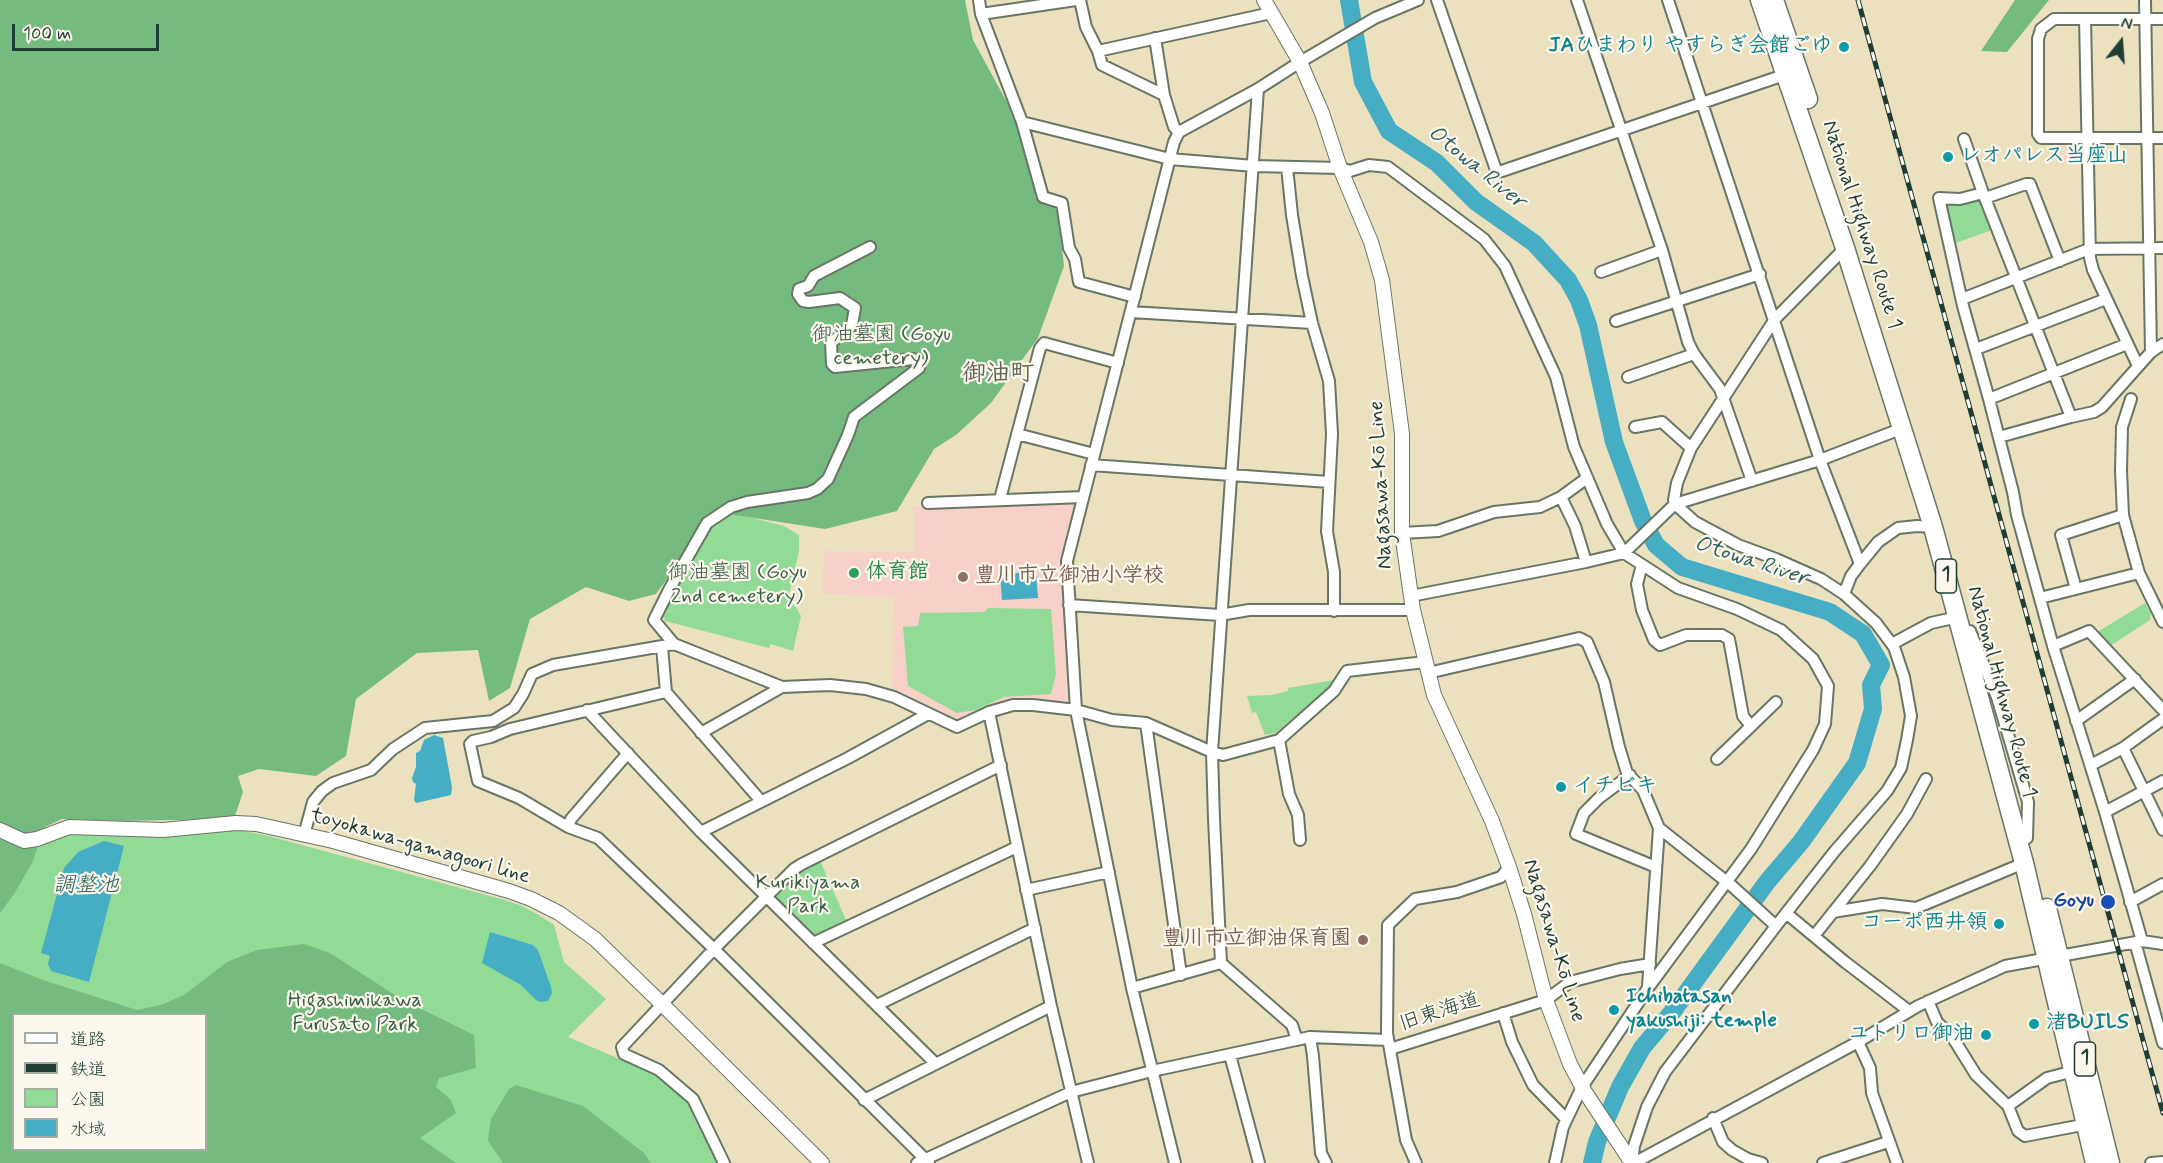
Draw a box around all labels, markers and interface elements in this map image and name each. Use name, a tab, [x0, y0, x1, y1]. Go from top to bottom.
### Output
scale bar	[15, 12, 162, 50]
north arrow	[2091, 12, 2151, 72]
text: N	[2118, 13, 2135, 36]
text: 100 m	[23, 22, 71, 46]
place label: JAひまわり やすらぎ会館ごゆ	[1548, 34, 1832, 60]
marker: JAひまわり やすらぎ会館ごゆ	[1837, 40, 1851, 54]
street label: National Highway Route 1	[1815, 117, 1907, 333]
water label: Otowa River	[1422, 121, 1530, 215]
place label: レオパレス当座山	[1960, 144, 2128, 170]
marker: レオパレス当座山	[1941, 150, 1955, 164]
park label: 御油墓園 (Goyu cemetery)	[811, 323, 951, 373]
district label: 御油町	[962, 361, 1034, 389]
street label: Nagasawa-Kō Line	[1365, 400, 1399, 570]
water label: Otowa River	[1691, 531, 1811, 593]
road number: 1	[1936, 559, 1956, 593]
place label: 体育館	[866, 560, 929, 586]
park label: 御油墓園 (Goyu 2nd cemetery)	[667, 561, 807, 611]
place label: 豊川市立御油小学校	[975, 564, 1164, 590]
marker: 体育館	[847, 566, 861, 580]
marker: 豊川市立御油小学校	[956, 570, 970, 584]
street label: National Highway Route 1	[1961, 584, 2041, 800]
place label: イチビキ	[1573, 774, 1657, 800]
marker: イチビキ	[1554, 780, 1568, 794]
street label: toyokawa-gamagoori line	[307, 804, 533, 890]
street label: Nagasawa-Kō Line	[1516, 857, 1590, 1025]
park label: Kurikiyama Park	[756, 871, 860, 921]
water label: 調整池	[53, 873, 119, 899]
place label: Goyu	[2053, 889, 2094, 915]
marker: Goyu	[2099, 893, 2117, 911]
place label: コーポ西井領	[1861, 911, 1987, 937]
marker: コーポ西井領	[1992, 917, 2006, 931]
place label: 豊川市立御油保育園	[1162, 927, 1351, 953]
marker: 豊川市立御油保育園	[1356, 933, 1370, 947]
place label: Ichibatasan yakushiji: temple	[1626, 985, 1777, 1035]
street label: 旧東海道	[1396, 988, 1484, 1038]
park label: Higashimikawa Furusato Park	[288, 989, 422, 1039]
marker: Ichibatasan yakushiji: temple	[1607, 1003, 1621, 1017]
place label: 渚BUILS	[2046, 1011, 2129, 1037]
legend	[12, 1013, 207, 1151]
marker: 渚BUILS	[2027, 1017, 2041, 1031]
place label: ユトリロ御油	[1848, 1022, 1974, 1048]
text: 道路	[70, 1028, 106, 1052]
marker: ユトリロ御油	[1979, 1028, 1993, 1042]
road number: 1	[2074, 1042, 2096, 1076]
text: 鉄道	[70, 1058, 106, 1082]
text: 公園	[70, 1088, 106, 1112]
text: 水域	[70, 1118, 106, 1142]

